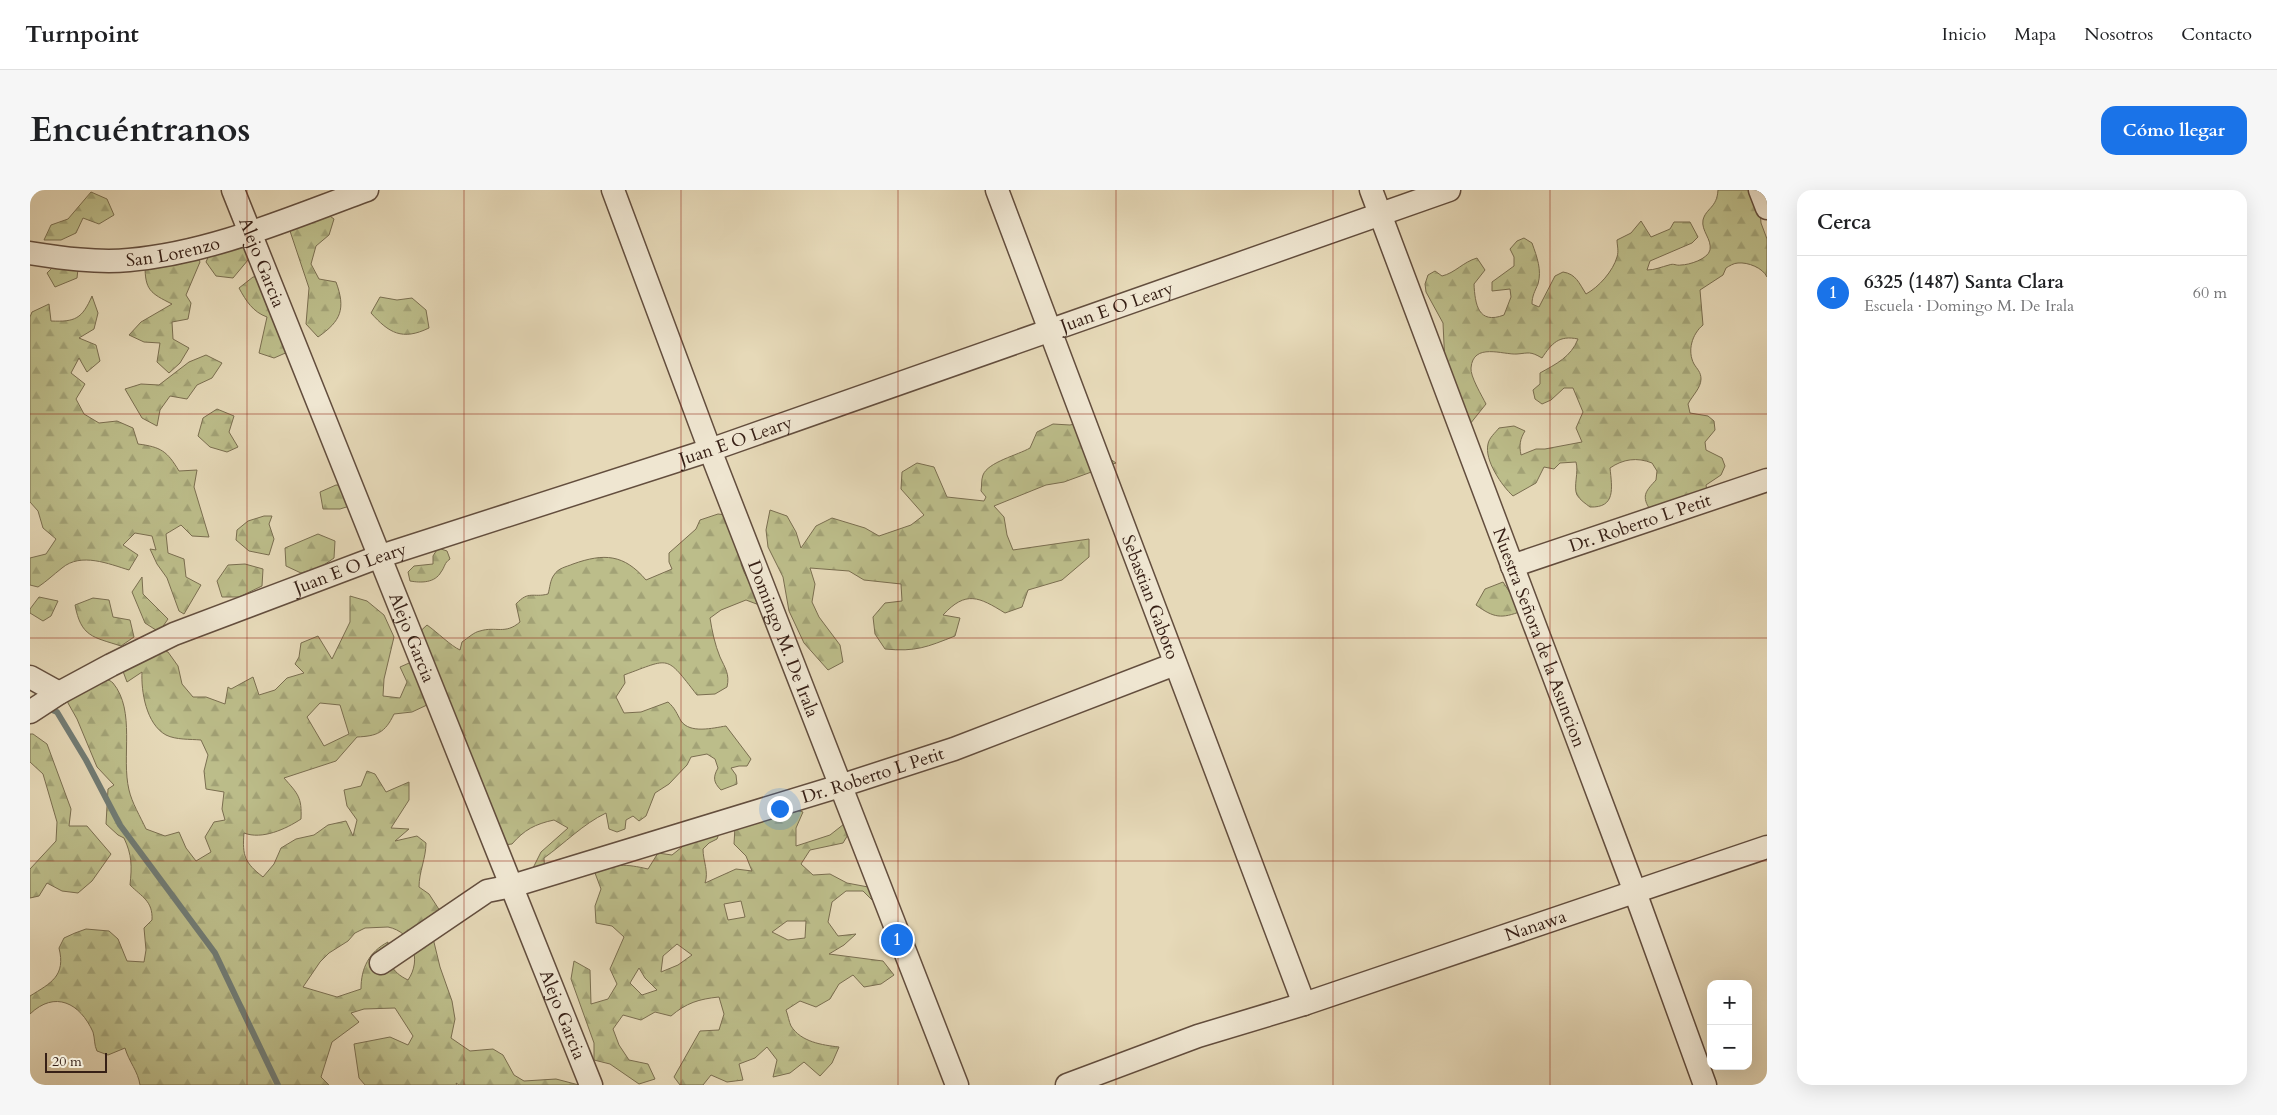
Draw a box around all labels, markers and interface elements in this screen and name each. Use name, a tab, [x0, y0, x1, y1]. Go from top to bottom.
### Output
text: Turnpoint	[25, 18, 139, 51]
text: Inicio	[1942, 22, 1986, 47]
text: Mapa	[2014, 22, 2056, 47]
text: Nosotros	[2084, 22, 2153, 47]
text: Contacto	[2181, 22, 2252, 47]
text: Encuéntranos	[30, 106, 251, 154]
button: Cómo llegar	[2101, 106, 2247, 155]
text: Cerca	[1817, 208, 1871, 237]
street label: Alejo Garcia	[232, 214, 291, 312]
street label: San Lorenzo	[125, 231, 223, 273]
text: 6325 (1487) Santa Clara	[1864, 269, 2064, 295]
street label: Juan E O Leary	[1054, 276, 1177, 340]
text: 1	[1829, 282, 1837, 304]
text: 60 m	[2193, 282, 2227, 304]
text: Escuela · Domingo M. De Irala	[1864, 295, 2074, 317]
street label: Juan E O Leary	[673, 410, 796, 473]
street label: Dr. Roberto L Petit	[1566, 488, 1715, 559]
street label: Nuestra Señora de la Asuncion	[1486, 524, 1592, 752]
street label: Sebastian Gaboto	[1115, 531, 1185, 663]
street label: Juan E O Leary	[288, 537, 410, 602]
street label: Domingo M. De Irala	[741, 557, 825, 721]
street label: Alejo Garcia	[382, 589, 441, 687]
street label: Dr. Roberto L Petit	[798, 741, 948, 810]
your location	[767, 796, 793, 822]
street label: Nanawa	[1502, 904, 1570, 948]
pin: 1	[881, 921, 913, 959]
street label: Alejo Garcia	[533, 966, 592, 1064]
map controls	[1707, 980, 1752, 1070]
button: +	[1707, 980, 1752, 1025]
button: −	[1707, 1025, 1752, 1070]
scale bar	[45, 1050, 108, 1073]
text: 20 m	[52, 1052, 82, 1071]

